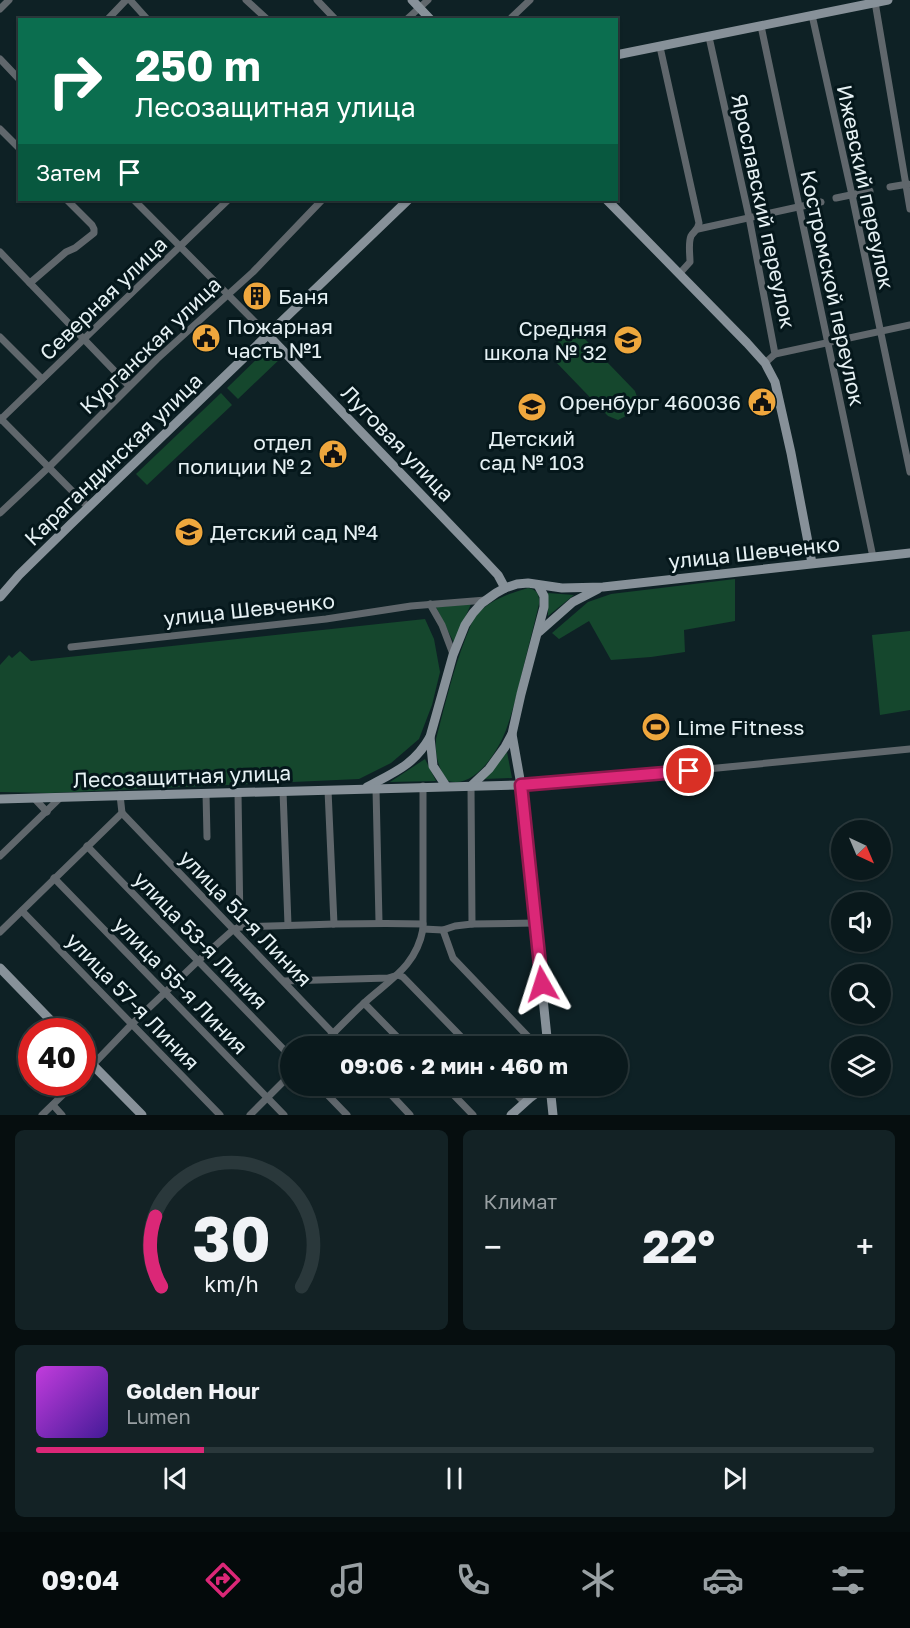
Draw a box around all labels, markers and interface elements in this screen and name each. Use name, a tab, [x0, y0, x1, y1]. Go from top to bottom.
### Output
text: 250 m	[135, 40, 261, 90]
icon: right	[36, 42, 114, 120]
street label: Ижевский переулок	[832, 82, 900, 292]
text: Лесозащитная улица	[135, 91, 416, 123]
street label: Ярославский переулок	[726, 91, 802, 331]
icon: arrive	[113, 156, 146, 189]
text: Затем	[36, 159, 101, 186]
street label: Костромской переулок	[795, 168, 871, 408]
street label: Северная улица	[34, 231, 172, 365]
street label: Курганская улица	[74, 271, 226, 419]
building icon: Баня	[241, 280, 273, 312]
place label: Баня	[278, 283, 329, 309]
place label: Пожарная часть №1	[227, 313, 333, 363]
place label: Средняя школа № 32	[484, 315, 607, 365]
public building icon: Пожарная часть №1	[190, 322, 222, 354]
school or university icon: Средняя школа № 32	[612, 324, 644, 356]
street label: Карагандинская улица	[19, 367, 207, 551]
street label: Луговая улица	[336, 380, 460, 506]
public building icon: Оренбург 460036	[746, 386, 778, 418]
place label: Оренбург 460036	[559, 389, 741, 415]
school or university icon: Детский сад № 103	[516, 391, 548, 423]
place label: Детский сад № 103	[480, 425, 585, 475]
place label: отдел полиции № 2	[178, 429, 312, 479]
public building icon: отдел полиции № 2	[317, 438, 349, 470]
school or university icon: Детский сад №4	[173, 516, 205, 548]
place label: Детский сад №4	[210, 519, 379, 545]
street label: улица Шевченко	[667, 530, 841, 574]
street label: улица Шевченко	[162, 587, 336, 631]
sports icon: Lime Fitness	[640, 711, 672, 743]
place label: Lime Fitness	[677, 714, 805, 740]
pin	[663, 745, 714, 796]
icon: arrive	[672, 754, 705, 787]
street label: Лесозащитная улица	[72, 759, 292, 793]
north arrow	[831, 820, 891, 880]
map controls	[831, 820, 891, 1096]
street label: улица 51-я Линия	[174, 844, 318, 992]
street label: улица 53-я Линия	[128, 866, 274, 1014]
button: sound	[831, 892, 891, 952]
street label: улица 55-я Линия	[109, 911, 253, 1059]
street label: улица 57-я Линия	[61, 927, 205, 1075]
position arrow	[510, 952, 574, 1016]
button: search	[831, 964, 891, 1024]
speed limit sign: 40	[18, 1018, 96, 1096]
button: layers	[831, 1036, 891, 1096]
text: 09:06 · 2 мин · 460 m	[340, 1052, 568, 1079]
text: Климат	[484, 1189, 557, 1213]
text: 30	[192, 1200, 271, 1275]
text: 22°	[643, 1219, 715, 1273]
text: −	[484, 1227, 502, 1266]
text: +	[856, 1227, 874, 1266]
text: km/h	[204, 1271, 259, 1297]
text: Golden Hour	[126, 1377, 260, 1404]
text: Lumen	[126, 1404, 191, 1428]
icon: previous	[159, 1462, 192, 1495]
icon: pause	[438, 1462, 471, 1495]
icon: next	[718, 1462, 751, 1495]
icon: directions	[202, 1559, 244, 1601]
icon: music	[327, 1559, 369, 1601]
icon: phone	[452, 1559, 494, 1601]
icon: climate	[577, 1559, 619, 1601]
icon: car	[702, 1559, 744, 1601]
icon: filters	[827, 1559, 869, 1601]
text: 09:04	[41, 1564, 119, 1596]

